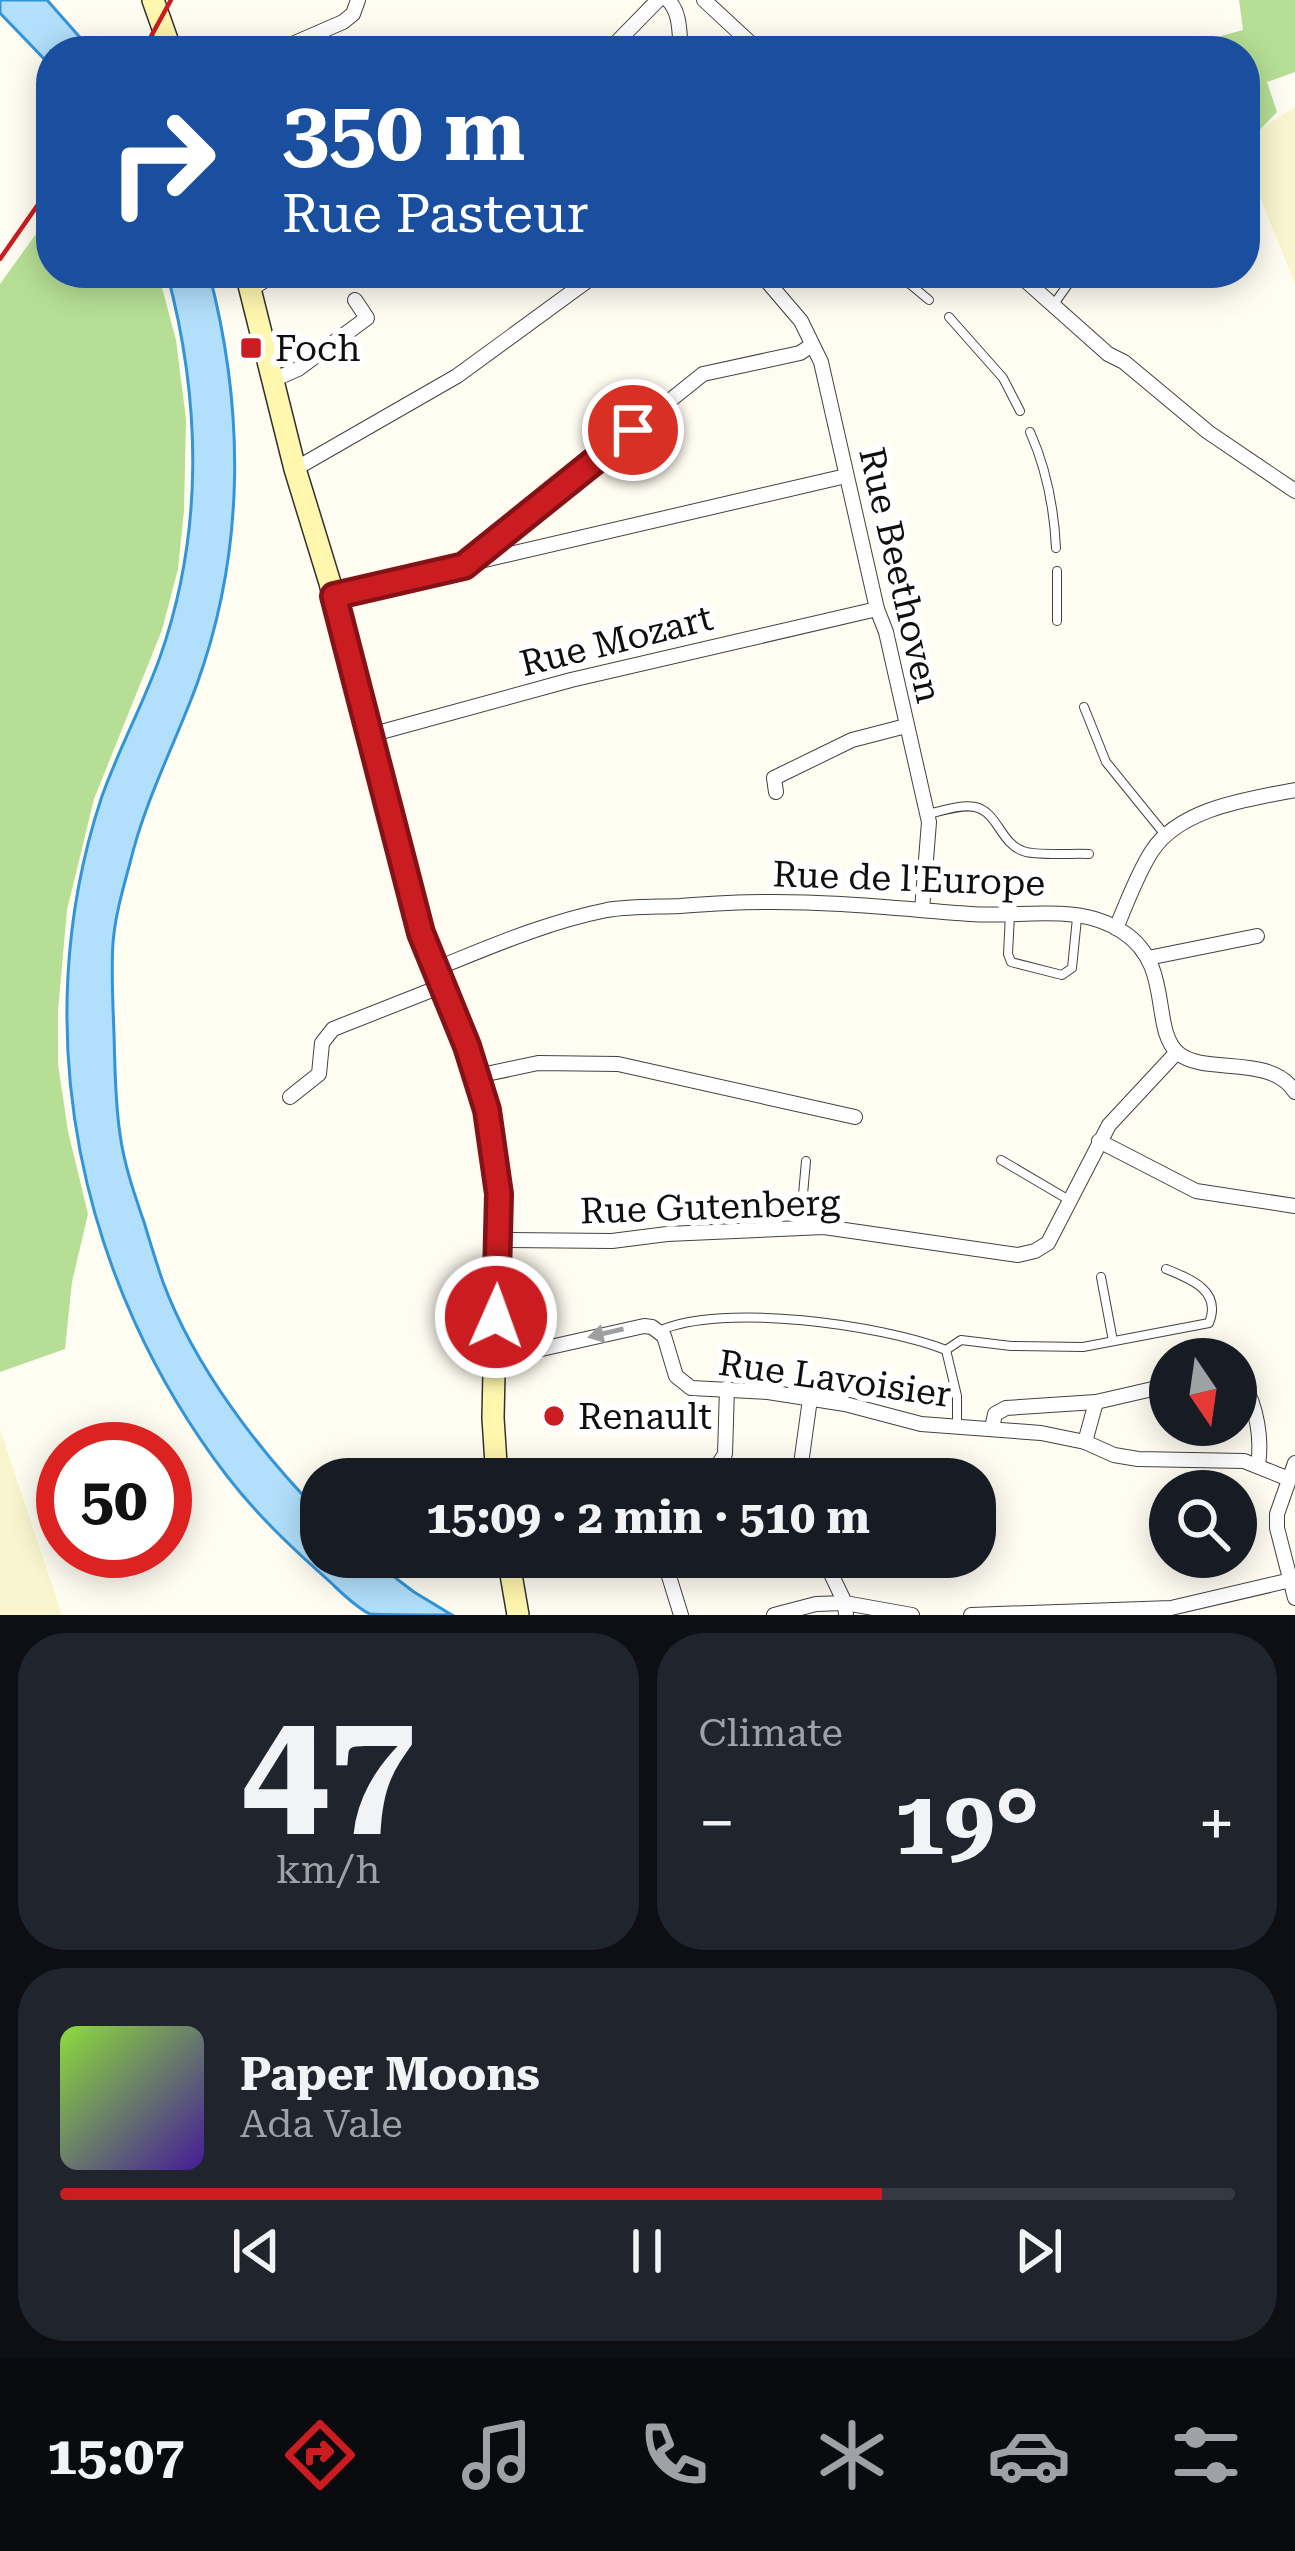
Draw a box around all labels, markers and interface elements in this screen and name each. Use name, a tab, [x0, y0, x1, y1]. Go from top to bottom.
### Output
text: 350 m	[282, 82, 525, 180]
icon: right	[84, 84, 240, 240]
text: Rue Pasteur	[282, 182, 589, 245]
place label: Foch	[275, 328, 360, 370]
marker: Foch	[238, 335, 264, 361]
pin	[582, 379, 684, 481]
icon: arrive	[600, 397, 666, 463]
street label: Rue Beethoven	[850, 443, 950, 707]
street label: Rue Mozart	[516, 597, 717, 685]
street label: Rue de l'Europe	[772, 853, 1046, 905]
street label: Rue Gutenberg	[579, 1181, 841, 1233]
position arrow	[433, 1254, 559, 1380]
one-way arrow	[587, 1325, 625, 1344]
north arrow	[1149, 1338, 1257, 1446]
map controls	[1149, 1338, 1257, 1578]
street label: Rue Lavoisier	[716, 1342, 954, 1416]
place label: Renault	[578, 1396, 712, 1438]
marker: Renault	[541, 1403, 567, 1429]
speed limit sign: 50	[36, 1422, 192, 1578]
button: search	[1149, 1470, 1257, 1578]
text: 15:09 · 2 min · 510 m	[426, 1491, 870, 1544]
text: 47	[241, 1677, 416, 1860]
text: Climate	[699, 1710, 843, 1756]
text: 19°	[894, 1771, 1040, 1876]
text: −	[699, 1785, 735, 1862]
text: +	[1198, 1785, 1235, 1862]
text: km/h	[276, 1847, 380, 1893]
text: Paper Moons	[240, 2048, 540, 2101]
text: Ada Vale	[240, 2101, 403, 2147]
icon: previous	[223, 2218, 289, 2284]
icon: pause	[614, 2218, 680, 2284]
icon: next	[1006, 2218, 1072, 2284]
icon: directions	[278, 2413, 362, 2497]
icon: music	[455, 2413, 539, 2497]
icon: phone	[632, 2413, 716, 2497]
icon: climate	[810, 2413, 894, 2497]
icon: car	[987, 2413, 1071, 2497]
icon: filters	[1164, 2413, 1248, 2497]
text: 15:07	[47, 2424, 185, 2487]

